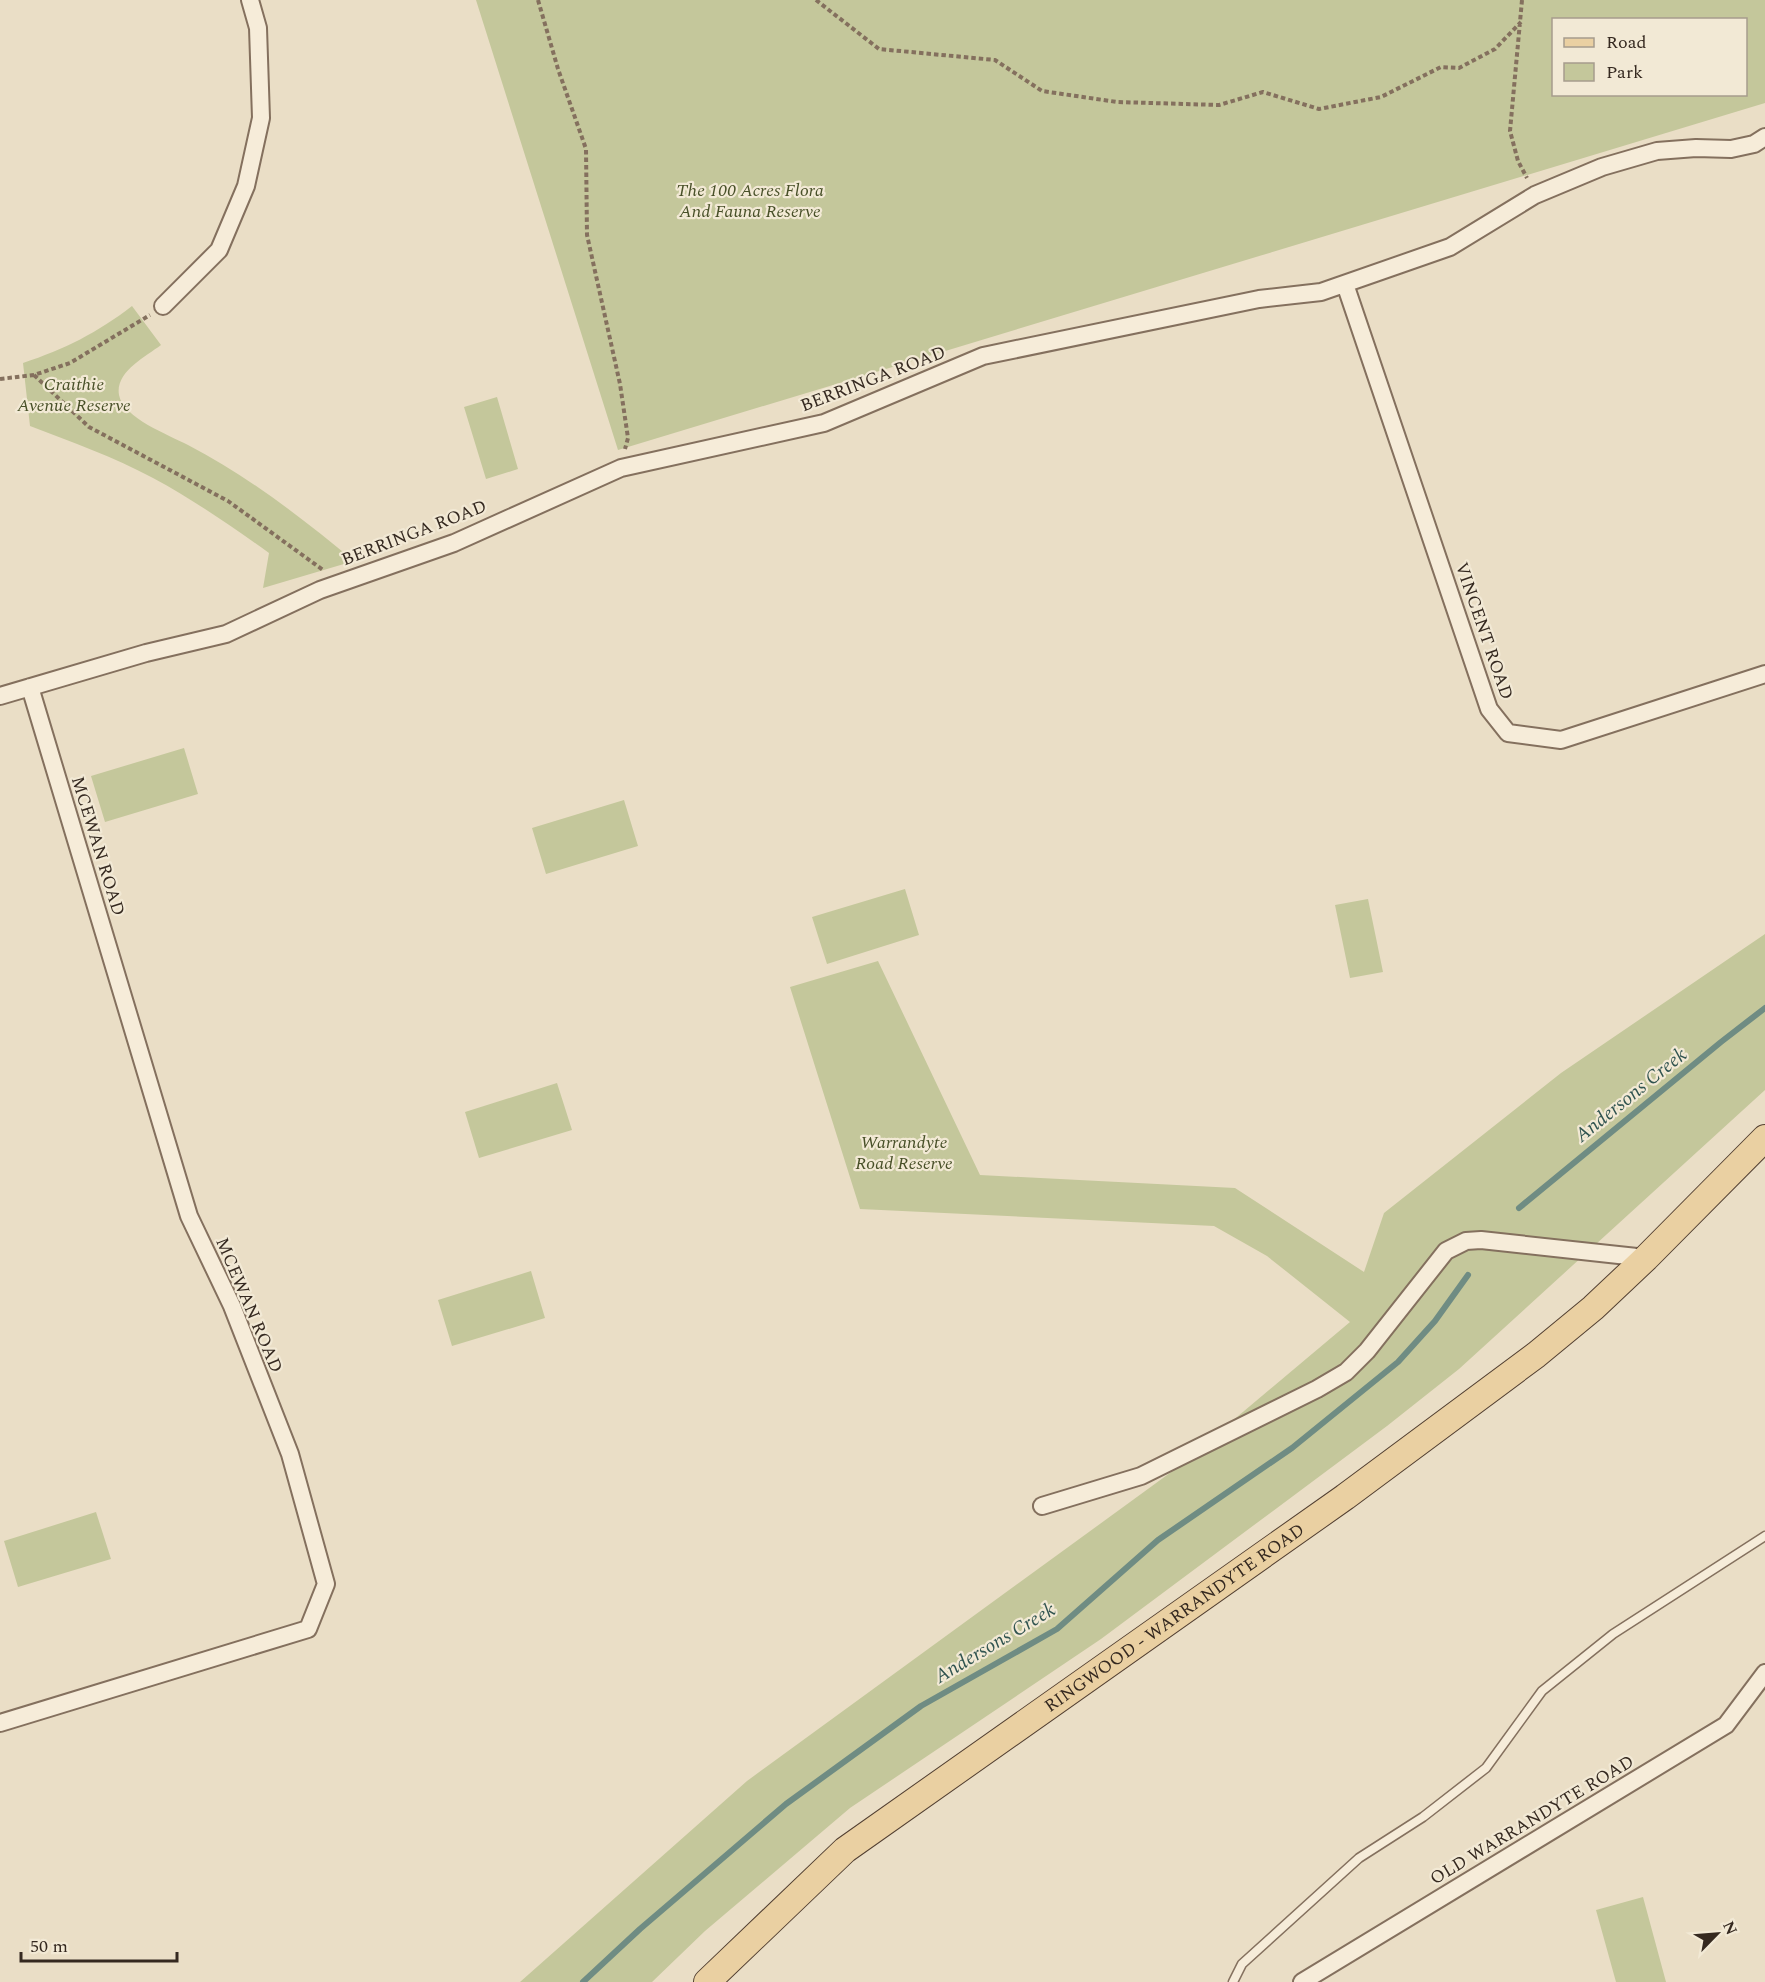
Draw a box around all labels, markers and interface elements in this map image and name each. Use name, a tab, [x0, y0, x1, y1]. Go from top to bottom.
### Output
legend	[1552, 18, 1747, 96]
text: Road	[1606, 29, 1647, 56]
text: Park	[1606, 59, 1643, 86]
park label: The 100 Acres Flora And Fauna Reserve	[676, 177, 824, 225]
street label: BERRINGA ROAD	[796, 339, 950, 419]
park label: Craithie Avenue Reserve	[16, 371, 131, 419]
street label: BERRINGA ROAD	[337, 493, 491, 573]
street label: VINCENT ROAD	[1448, 559, 1520, 703]
street label: MCEWAN ROAD	[64, 773, 132, 919]
water label: Andersons Creek	[1568, 1040, 1694, 1150]
park label: Warrandyte Road Reserve	[855, 1129, 953, 1177]
street label: MCEWAN ROAD	[208, 1233, 290, 1377]
street label: RINGWOOD - WARRANDYTE ROAD	[1039, 1516, 1310, 1719]
water label: Andersons Creek	[928, 1595, 1062, 1692]
street label: OLD WARRANDYTE ROAD	[1425, 1748, 1639, 1892]
north arrow	[1687, 1904, 1747, 1964]
text: N	[1716, 1917, 1743, 1939]
scale bar	[21, 1925, 177, 1963]
text: 50 m	[30, 1933, 68, 1960]

